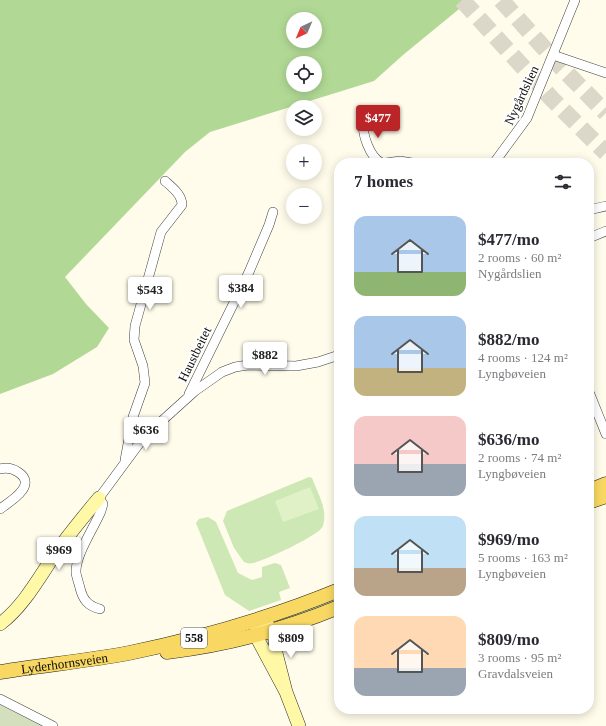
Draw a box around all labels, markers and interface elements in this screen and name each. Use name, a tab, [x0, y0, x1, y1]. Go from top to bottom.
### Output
north arrow	[286, 12, 322, 48]
map controls	[286, 12, 322, 224]
button: locate	[286, 56, 322, 92]
street label: Nygårdslien	[501, 63, 542, 127]
button: layers	[286, 100, 322, 136]
pin: $477	[354, 105, 402, 139]
text: $477	[365, 110, 391, 125]
button: +	[286, 144, 322, 180]
icon: filters	[552, 171, 574, 193]
text: 7 homes	[354, 172, 413, 191]
button: −	[286, 188, 322, 224]
text: $477/mo	[478, 230, 539, 249]
icon: home	[386, 232, 434, 280]
text: 2 rooms · 60 m²	[478, 250, 561, 265]
text: Nygårdslien	[478, 266, 542, 281]
pin: $384	[217, 275, 265, 309]
pin: $543	[126, 277, 174, 311]
text: $384	[228, 280, 254, 295]
text: $543	[137, 282, 163, 297]
street label: Haustbeitet	[175, 324, 214, 384]
text: $882/mo	[478, 330, 539, 349]
icon: home	[386, 332, 434, 380]
pin: $882	[241, 342, 289, 376]
text: $882	[252, 347, 278, 362]
text: 4 rooms · 124 m²	[478, 350, 568, 365]
text: Lyngbøveien	[478, 366, 546, 381]
pin: $636	[122, 417, 170, 451]
text: $636	[133, 422, 159, 437]
text: $636/mo	[478, 430, 539, 449]
icon: home	[386, 432, 434, 480]
text: 2 rooms · 74 m²	[478, 450, 561, 465]
text: Lyngbøveien	[478, 466, 546, 481]
text: $969/mo	[478, 530, 539, 549]
icon: home	[386, 532, 434, 580]
pin: $969	[35, 537, 83, 571]
text: $969	[46, 542, 72, 557]
text: 5 rooms · 163 m²	[478, 550, 568, 565]
text: Lyngbøveien	[478, 566, 546, 581]
pin: $809	[267, 625, 315, 659]
road number: 558	[181, 628, 207, 648]
text: $809	[278, 630, 304, 645]
text: $809/mo	[478, 630, 539, 649]
icon: home	[386, 632, 434, 680]
street label: Lyderhornsveien	[20, 650, 109, 677]
text: 3 rooms · 95 m²	[478, 650, 561, 665]
text: Gravdalsveien	[478, 666, 553, 681]

